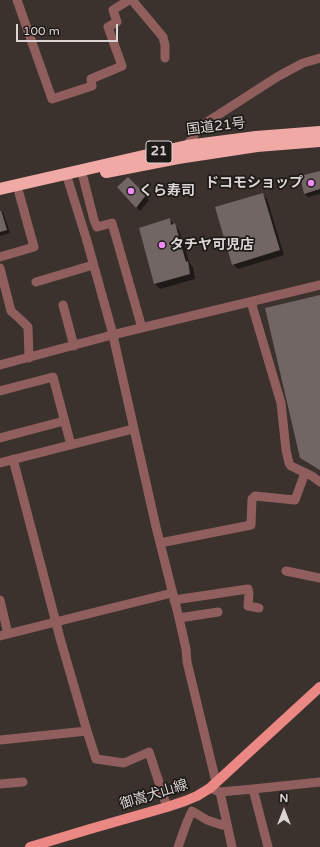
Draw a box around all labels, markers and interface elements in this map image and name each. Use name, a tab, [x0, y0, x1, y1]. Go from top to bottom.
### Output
scale bar	[18, 16, 120, 42]
text: 100 m	[23, 24, 60, 38]
street label: 国道21号	[185, 115, 247, 139]
road number: 21	[146, 141, 172, 163]
place label: ドコモショップ	[205, 175, 303, 191]
marker: ドコモショップ	[306, 178, 316, 188]
place label: くら寿司	[139, 183, 195, 199]
marker: くら寿司	[126, 186, 136, 196]
place label: タチヤ可児店	[170, 237, 254, 253]
marker: タチヤ可児店	[157, 240, 167, 250]
street label: 御嵩犬山線	[118, 777, 190, 813]
north arrow	[264, 791, 304, 831]
text: N	[280, 792, 288, 805]

